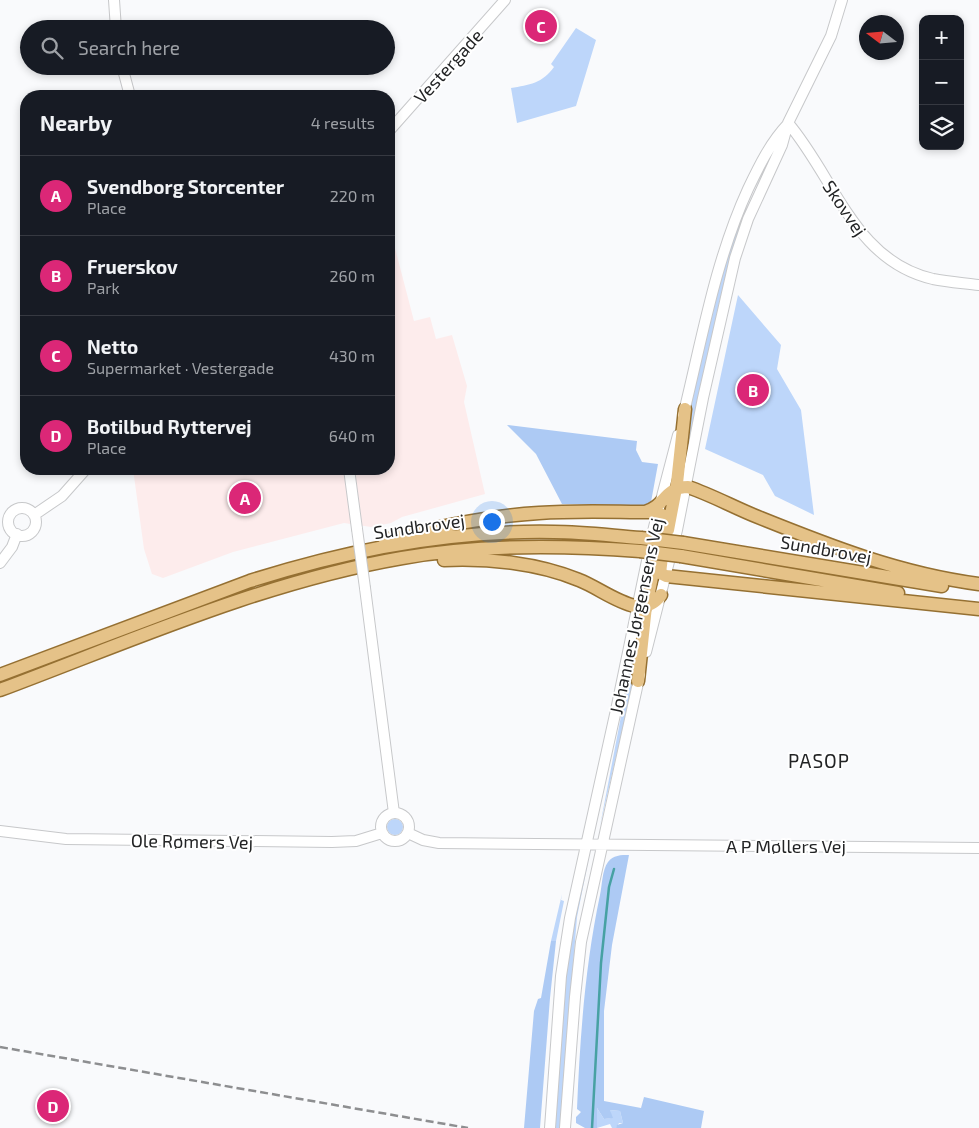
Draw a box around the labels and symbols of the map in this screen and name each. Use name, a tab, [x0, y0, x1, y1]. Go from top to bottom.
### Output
pin: C	[525, 7, 557, 45]
north arrow	[859, 15, 904, 60]
street label: Vestergade	[409, 24, 487, 108]
street label: Skovvej	[818, 176, 872, 240]
pin: B	[737, 371, 769, 409]
pin: A	[229, 479, 261, 517]
street label: Sundbrovej	[372, 509, 466, 543]
your location	[479, 509, 505, 535]
street label: Johannes Jørgensens Vej	[604, 516, 668, 716]
street label: Sundbrovej	[779, 530, 873, 568]
district label: PASOP	[788, 749, 850, 772]
street label: Ole Rømers Vej	[131, 829, 253, 853]
street label: A P Møllers Vej	[726, 835, 846, 857]
pin: D	[37, 1087, 69, 1125]

